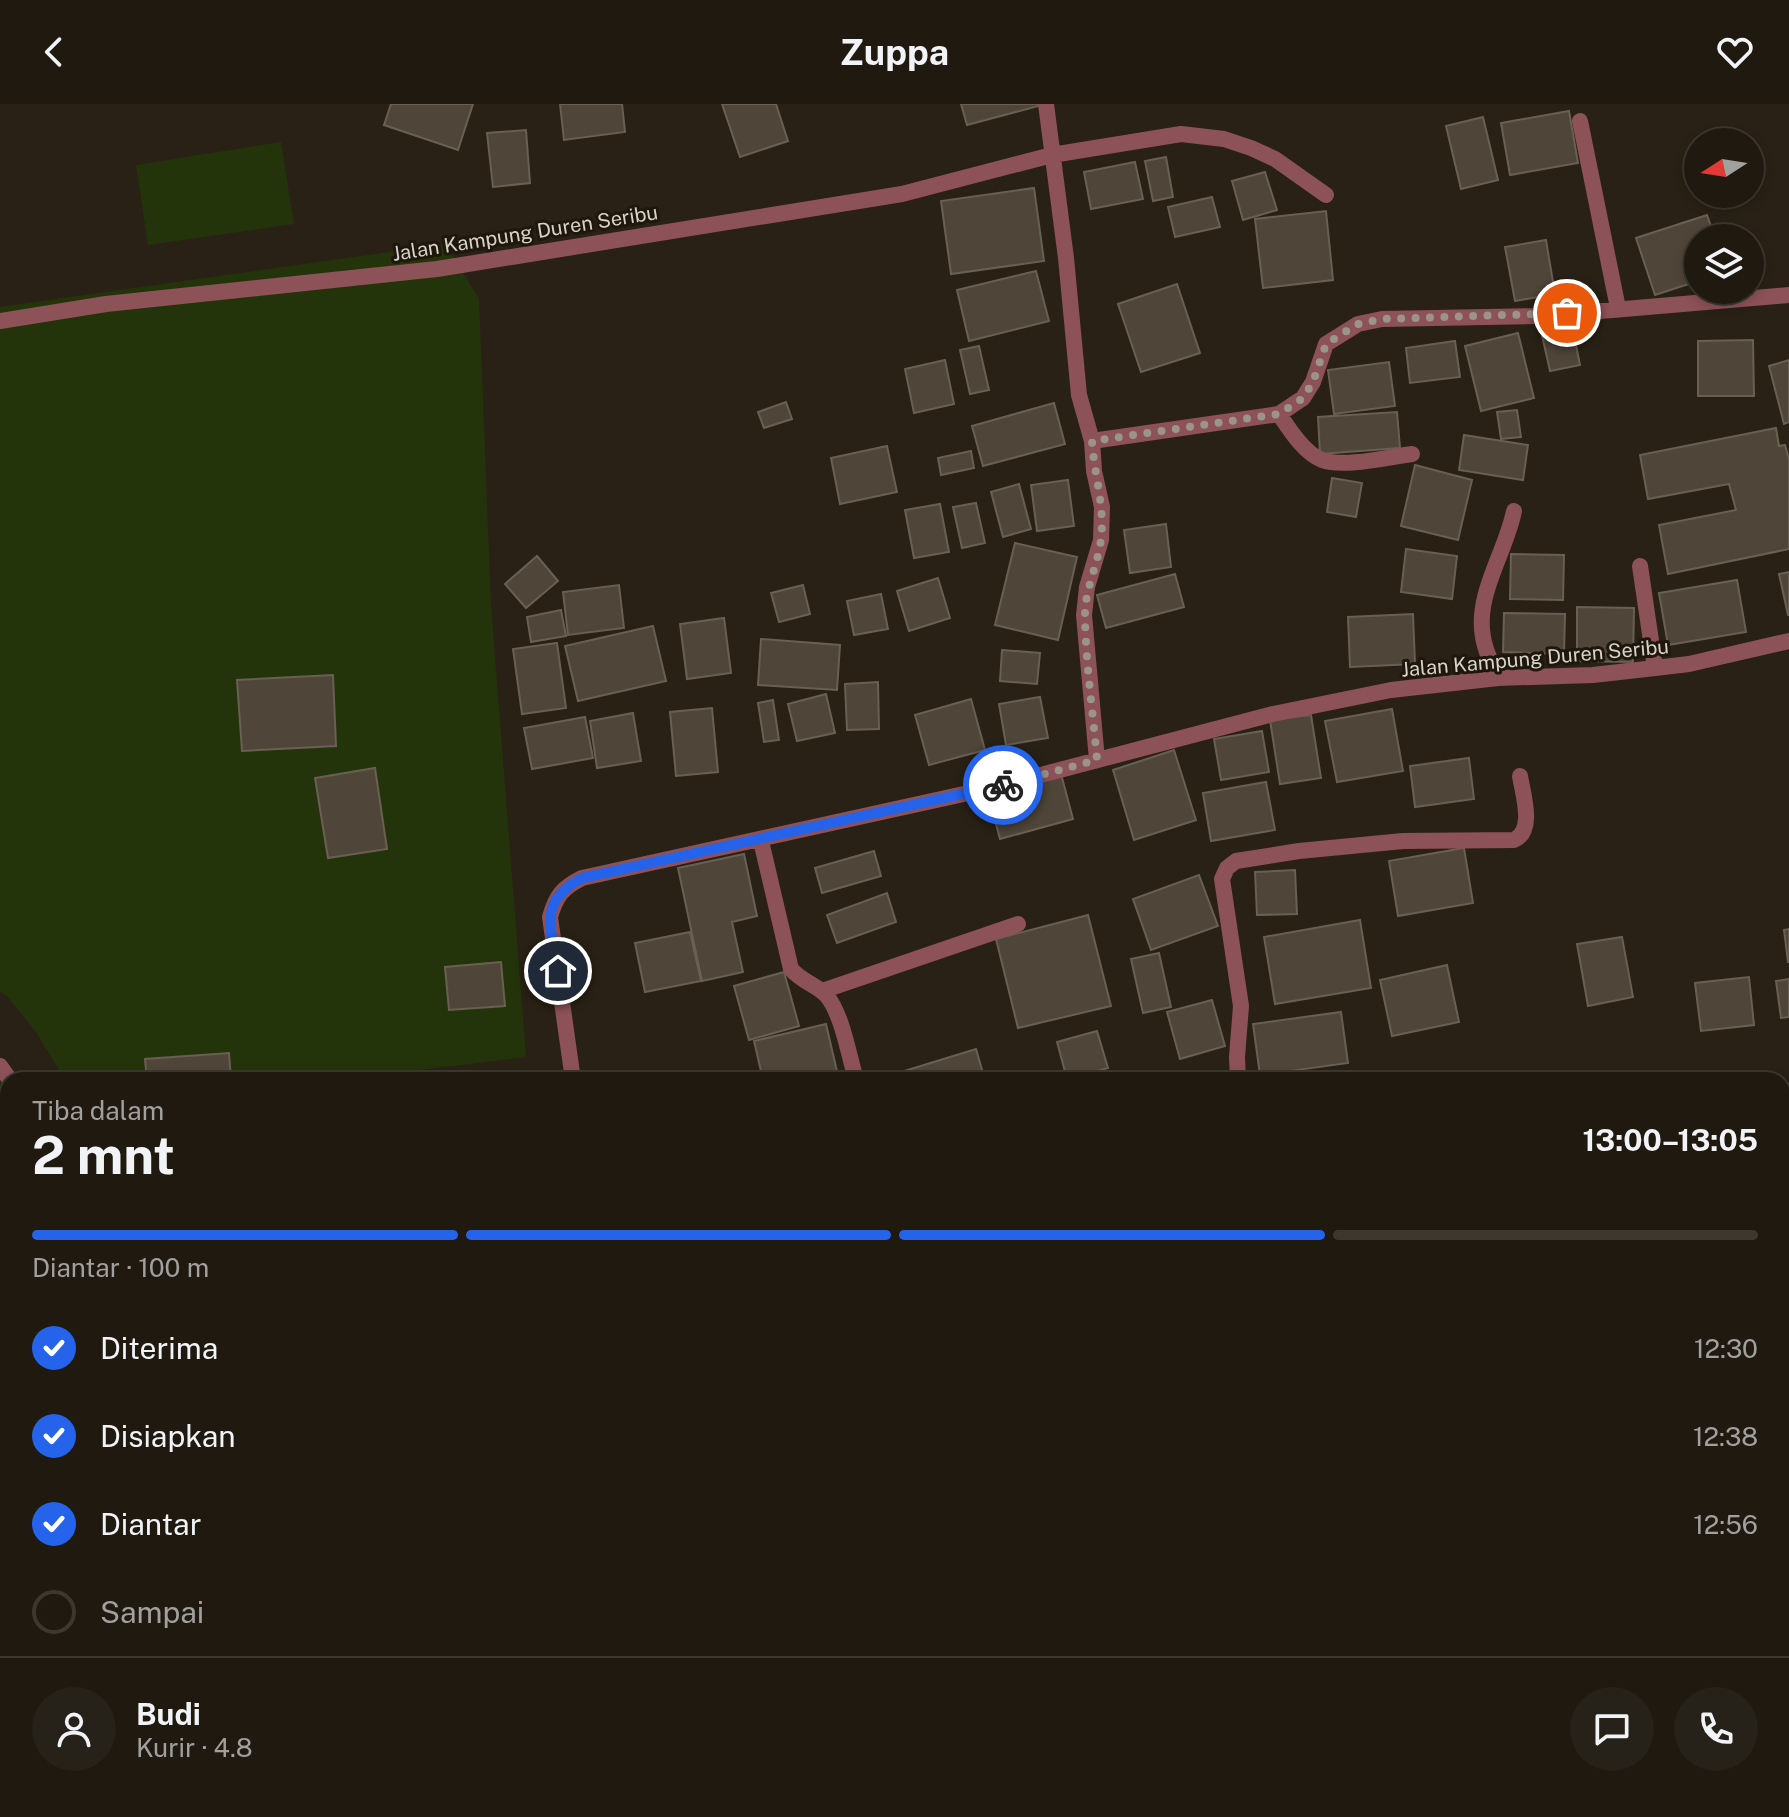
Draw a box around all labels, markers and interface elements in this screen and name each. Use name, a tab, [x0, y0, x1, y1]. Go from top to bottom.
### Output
icon: back	[32, 30, 76, 74]
icon: heart	[1713, 30, 1757, 74]
text: Zuppa	[840, 31, 949, 73]
north arrow	[1684, 128, 1764, 208]
map controls	[1684, 128, 1764, 304]
street label: Jalan Kampung Duren Seribu	[390, 200, 660, 266]
button: layers	[1684, 224, 1764, 304]
pin	[1533, 279, 1601, 347]
icon: bag	[1545, 291, 1589, 335]
street label: Jalan Kampung Duren Seribu	[1400, 634, 1670, 682]
courier	[963, 745, 1043, 825]
icon: bike	[981, 763, 1025, 807]
pin	[524, 937, 592, 1005]
icon: home	[536, 949, 580, 993]
text: Tiba dalam	[32, 1095, 164, 1126]
text: 13:00–13:05	[1582, 1122, 1758, 1158]
text: 2 mnt	[32, 1125, 175, 1186]
text: Diantar · 100 m	[32, 1252, 209, 1283]
icon: check	[32, 1326, 76, 1370]
text: Diterima	[100, 1330, 218, 1366]
text: 12:30	[1694, 1333, 1758, 1364]
icon: check	[32, 1414, 76, 1458]
text: Disiapkan	[100, 1418, 236, 1454]
text: 12:38	[1693, 1421, 1758, 1452]
icon: check	[32, 1502, 76, 1546]
text: Diantar	[100, 1506, 201, 1542]
text: 12:56	[1693, 1509, 1758, 1540]
text: Sampai	[100, 1594, 204, 1630]
button: person	[32, 1687, 116, 1771]
button: chat	[1570, 1687, 1654, 1771]
button: phone	[1674, 1687, 1758, 1771]
text: Budi	[136, 1696, 201, 1732]
text: Kurir · 4.8	[136, 1732, 253, 1763]

